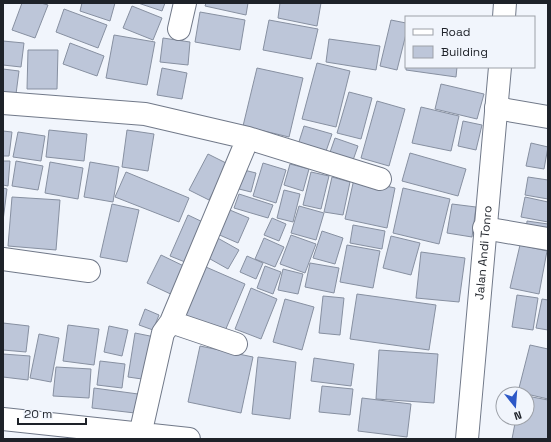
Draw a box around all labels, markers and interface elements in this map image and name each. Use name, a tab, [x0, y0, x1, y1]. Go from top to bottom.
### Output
legend	[405, 16, 535, 68]
text: Road	[441, 24, 470, 40]
text: Building	[441, 44, 488, 60]
street label: Jalan Andi Tonro	[471, 205, 496, 301]
north arrow	[495, 386, 535, 426]
scale bar	[18, 400, 86, 426]
text: 20 m	[24, 406, 52, 422]
text: N	[512, 408, 523, 423]

